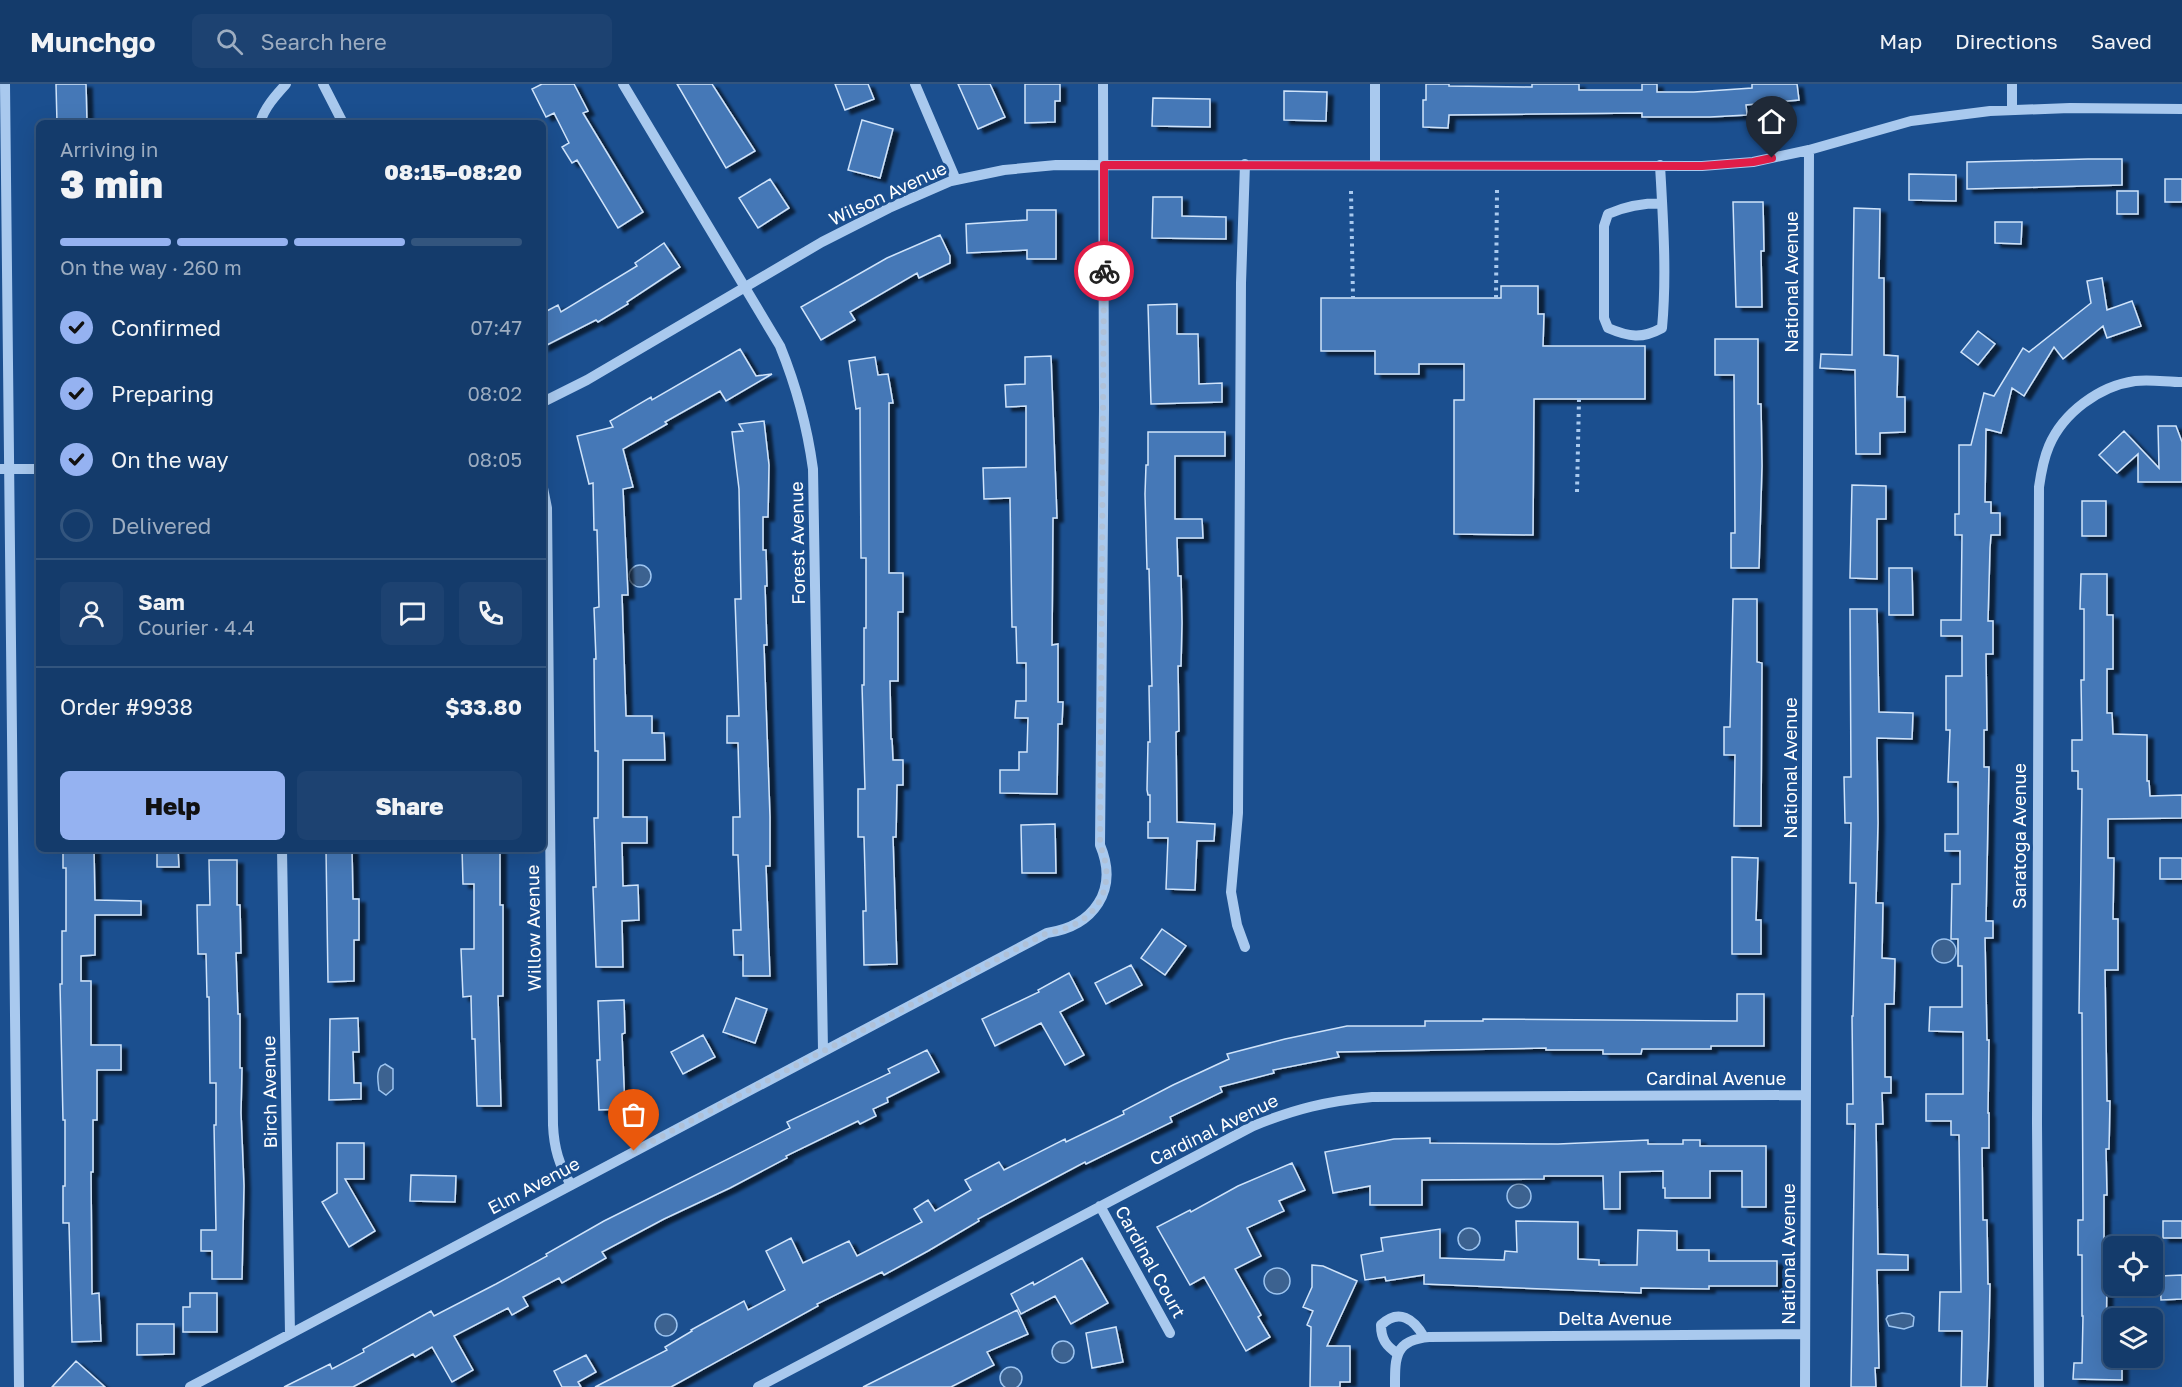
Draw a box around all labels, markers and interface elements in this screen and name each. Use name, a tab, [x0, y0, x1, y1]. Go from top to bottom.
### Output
search box	[192, 14, 612, 68]
text: Munchgo	[30, 25, 156, 58]
icon: search	[213, 25, 246, 58]
text: Search here	[261, 28, 387, 55]
text: Map	[1879, 28, 1922, 54]
text: Directions	[1955, 28, 2058, 54]
text: Saved	[2091, 28, 2152, 54]
pin	[1746, 96, 1797, 158]
icon: home	[1755, 105, 1788, 138]
text: Arriving in	[60, 137, 158, 161]
street label: Wilson Avenue	[825, 156, 950, 230]
text: 08:15–08:20	[384, 158, 522, 185]
text: 3 min	[60, 160, 163, 207]
street label: National Avenue	[1780, 211, 1802, 353]
courier	[1074, 241, 1134, 301]
text: On the way · 260 m	[60, 255, 242, 279]
icon: bike	[1088, 255, 1121, 288]
icon: check	[60, 311, 93, 344]
text: Confirmed	[111, 314, 221, 341]
text: 07:47	[470, 315, 522, 339]
icon: check	[60, 377, 93, 410]
text: Preparing	[111, 380, 214, 407]
text: 08:02	[467, 381, 522, 405]
icon: check	[60, 443, 93, 476]
text: On the way	[111, 446, 229, 473]
text: 08:05	[467, 447, 522, 471]
street label: Forest Avenue	[785, 481, 809, 605]
text: Delivered	[111, 512, 211, 539]
button: person	[60, 582, 123, 645]
button: chat	[381, 582, 444, 645]
button: phone	[459, 582, 522, 645]
text: Sam	[138, 588, 185, 615]
text: Courier · 4.4	[138, 615, 255, 639]
text: Order #9938	[60, 693, 193, 720]
text: $33.80	[445, 693, 522, 720]
street label: National Avenue	[1779, 697, 1801, 839]
street label: Saratoga Avenue	[2008, 763, 2030, 909]
button: Help	[60, 771, 285, 840]
button: Share	[297, 771, 522, 840]
street label: Willow Avenue	[521, 864, 545, 992]
street label: Birch Avenue	[257, 1036, 281, 1149]
street label: Cardinal Avenue	[1646, 1067, 1786, 1089]
street label: Cardinal Avenue	[1146, 1088, 1281, 1170]
pin	[608, 1089, 659, 1151]
icon: bag	[617, 1098, 650, 1131]
street label: Elm Avenue	[484, 1152, 583, 1218]
street label: National Avenue	[1777, 1183, 1799, 1325]
street label: Cardinal Court	[1111, 1201, 1191, 1322]
map controls	[2103, 1236, 2163, 1368]
button: locate	[2103, 1236, 2163, 1296]
street label: Delta Avenue	[1558, 1307, 1672, 1329]
button: layers	[2103, 1308, 2163, 1368]

